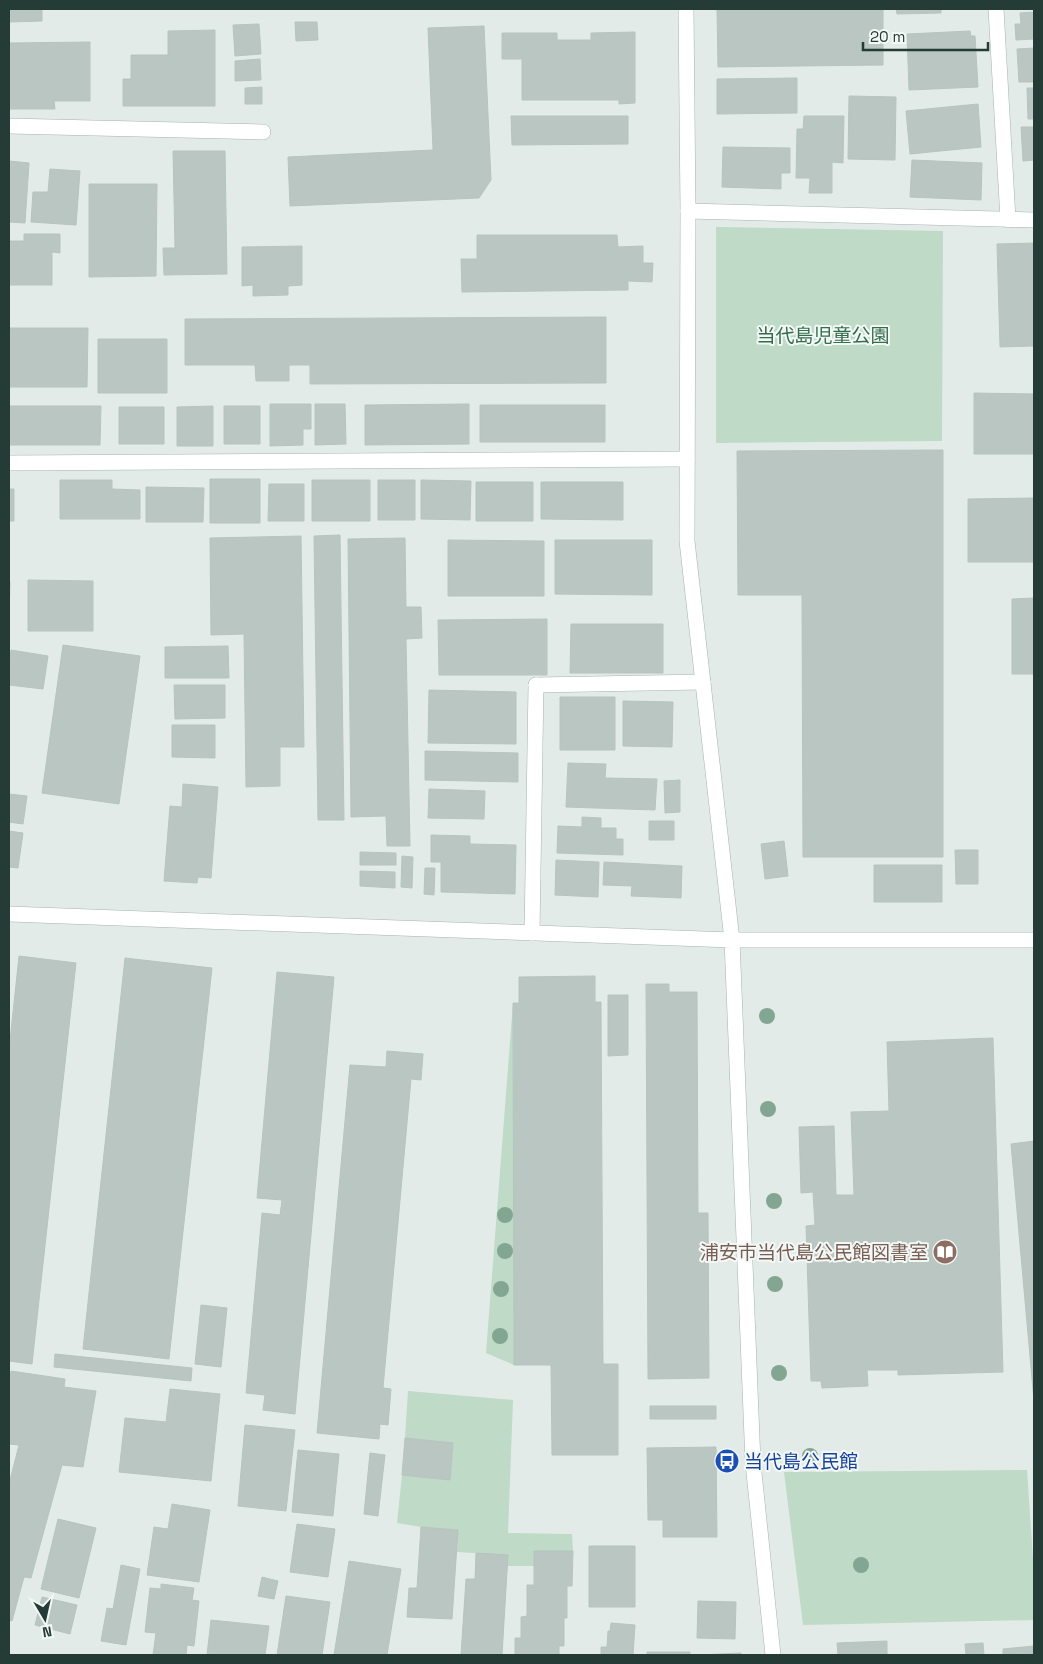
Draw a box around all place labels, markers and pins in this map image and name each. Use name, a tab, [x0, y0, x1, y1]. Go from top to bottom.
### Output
library icon: 浦安市当代島公民館図書室	[932, 1239, 958, 1265]
place label: 浦安市当代島公民館図書室	[700, 1240, 928, 1265]
bus stop icon: 当代島公民館	[714, 1448, 740, 1474]
place label: 当代島公民館	[744, 1449, 858, 1474]

